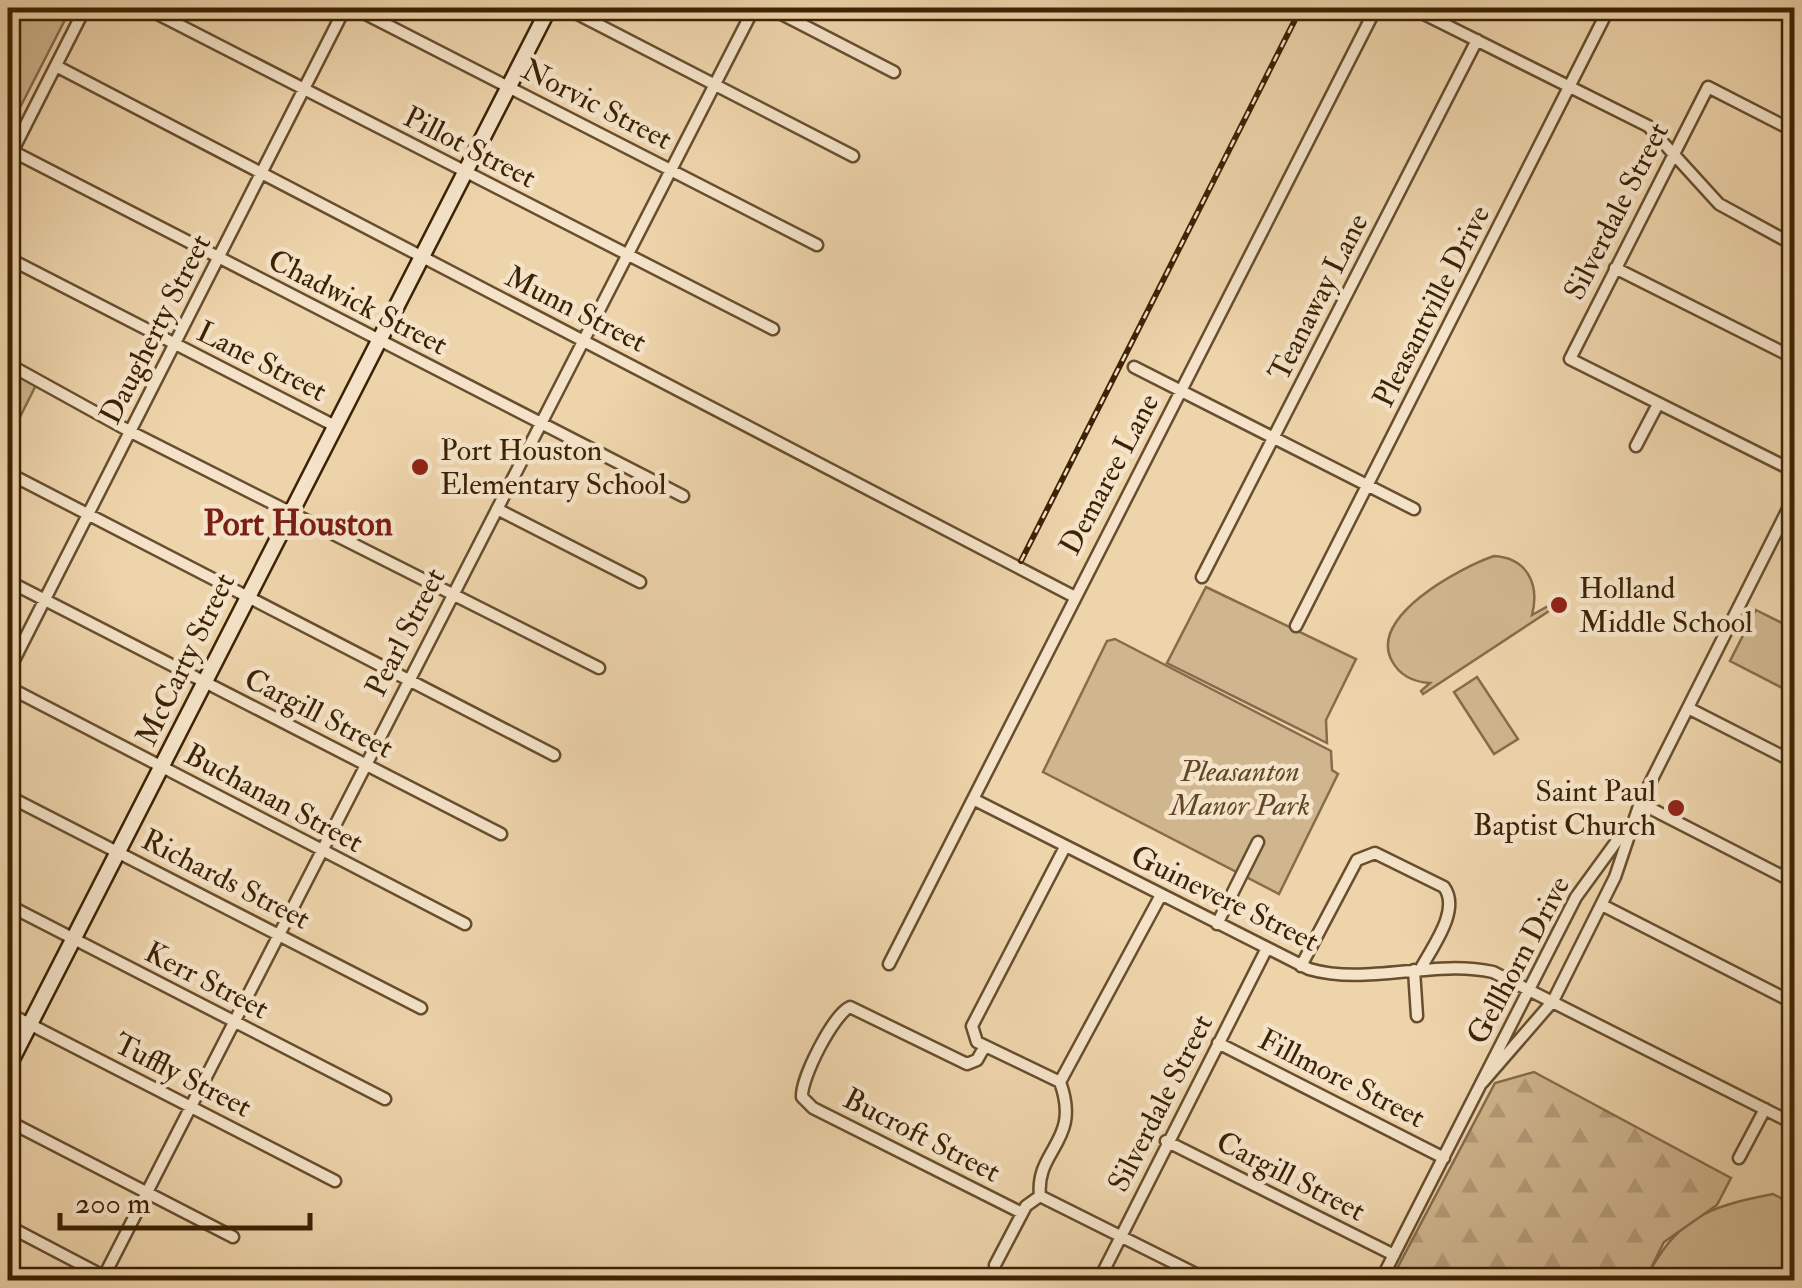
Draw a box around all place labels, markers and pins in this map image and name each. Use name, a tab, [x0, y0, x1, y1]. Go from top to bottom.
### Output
place label: Port Houston Elementary School	[440, 432, 667, 503]
marker: Port Houston Elementary School	[409, 456, 431, 478]
place label: Holland Middle School	[1579, 570, 1753, 641]
marker: Holland Middle School	[1548, 594, 1570, 616]
place label: Saint Paul Baptist Church	[1473, 773, 1656, 844]
marker: Saint Paul Baptist Church	[1665, 797, 1687, 819]

